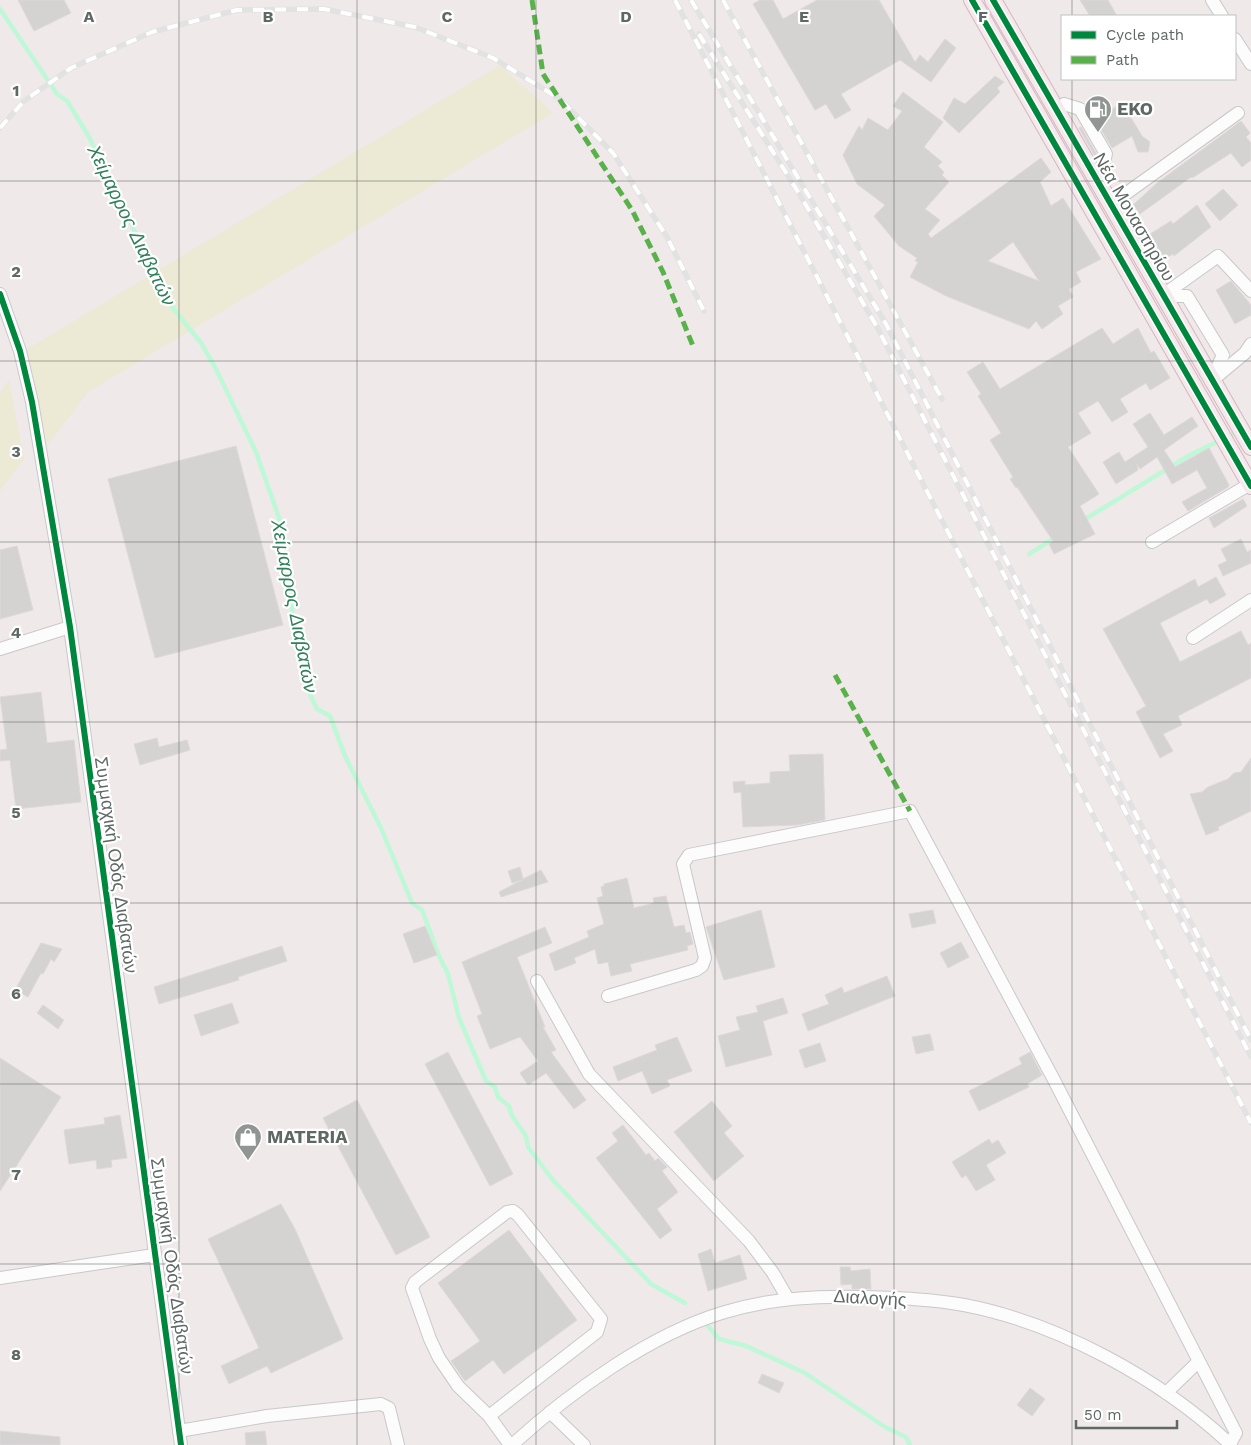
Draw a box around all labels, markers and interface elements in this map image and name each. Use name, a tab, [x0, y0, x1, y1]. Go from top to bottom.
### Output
text: A	[84, 7, 95, 26]
text: B	[263, 7, 274, 26]
text: C	[442, 7, 453, 26]
text: D	[620, 7, 632, 26]
text: E	[799, 7, 809, 26]
text: F	[978, 7, 988, 26]
legend	[1061, 15, 1236, 80]
text: Cycle path	[1106, 26, 1184, 44]
text: Path	[1106, 51, 1139, 69]
text: 1	[13, 81, 19, 100]
fuel station icon: EKO	[1083, 94, 1113, 133]
place label: EKO	[1117, 98, 1153, 119]
water label: Χείμαρρος Διαβατών	[82, 140, 181, 310]
street label: Νέα Μοναστηρίου	[1089, 149, 1180, 284]
text: 2	[11, 262, 21, 281]
text: 3	[11, 442, 21, 461]
water label: Χείμαρρος Διαβατών	[266, 516, 323, 695]
text: 4	[11, 623, 21, 642]
street label: Συμμαχική Οδός Διαβατών	[91, 755, 142, 974]
text: 5	[11, 803, 21, 822]
text: 6	[11, 984, 21, 1003]
shop icon: MATERIA	[233, 1122, 263, 1161]
place label: MATERIA	[267, 1126, 348, 1147]
street label: Συμμαχική Οδός Διαβατών	[147, 1156, 198, 1375]
text: 7	[11, 1165, 21, 1184]
street label: Διαλογής	[833, 1285, 907, 1310]
text: 8	[11, 1345, 21, 1364]
scale bar	[1076, 1398, 1177, 1430]
text: 50 m	[1084, 1406, 1121, 1424]

